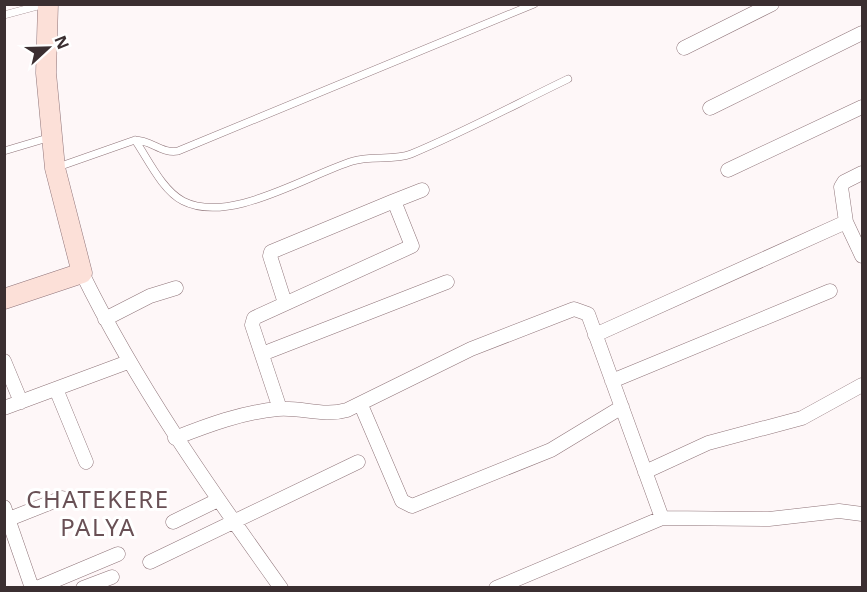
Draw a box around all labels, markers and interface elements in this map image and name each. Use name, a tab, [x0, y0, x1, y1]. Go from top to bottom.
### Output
north arrow	[18, 18, 78, 78]
text: N	[49, 32, 75, 53]
district label: CHATEKERE PALYA	[26, 482, 170, 543]

